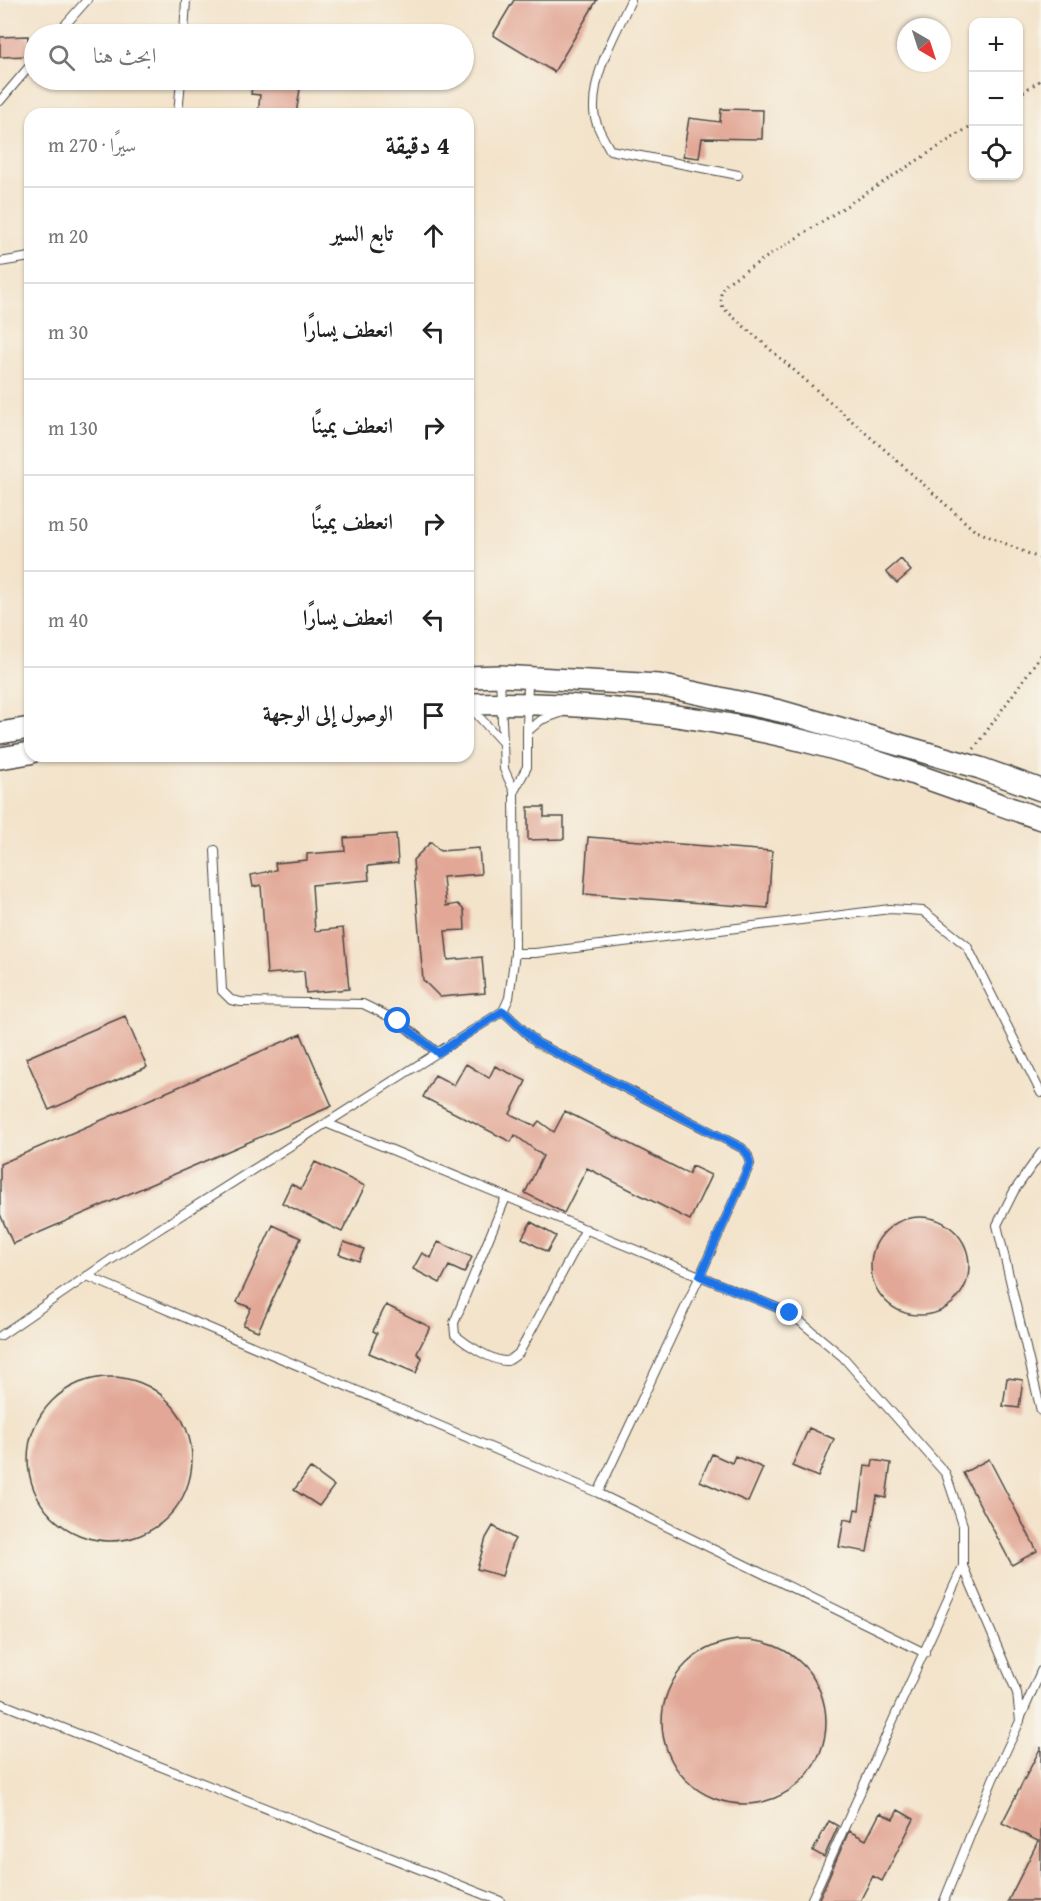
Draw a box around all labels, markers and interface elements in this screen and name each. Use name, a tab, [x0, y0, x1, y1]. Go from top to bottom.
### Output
north arrow	[897, 18, 951, 72]
map controls	[969, 18, 1023, 180]
button: +	[969, 18, 1023, 72]
search box	[24, 24, 474, 90]
text: ابحث هنا	[93, 39, 157, 71]
icon: search	[45, 41, 78, 74]
button: −	[969, 72, 1023, 126]
text: 4 دقيقة	[385, 125, 450, 164]
button: locate	[969, 126, 1023, 180]
text: سيرًا · 270 m	[48, 130, 136, 159]
text: تابع السير	[331, 217, 393, 249]
icon: ahead	[417, 219, 450, 252]
text: 20 m	[48, 221, 88, 250]
text: انعطف يسارًا	[303, 313, 393, 345]
icon: left	[417, 315, 450, 348]
text: 30 m	[48, 317, 88, 346]
text: انعطف يمينًا	[312, 409, 393, 441]
icon: right	[417, 411, 450, 444]
text: 130 m	[48, 413, 98, 442]
text: انعطف يمينًا	[312, 505, 393, 537]
icon: right	[417, 507, 450, 540]
text: 50 m	[48, 509, 88, 538]
text: انعطف يسارًا	[303, 601, 393, 633]
icon: left	[417, 603, 450, 636]
text: 40 m	[48, 605, 88, 634]
text: الوصول إلى الوجهة	[263, 697, 393, 729]
icon: arrive	[417, 699, 450, 732]
route start	[384, 1007, 410, 1033]
route end	[776, 1299, 802, 1325]

